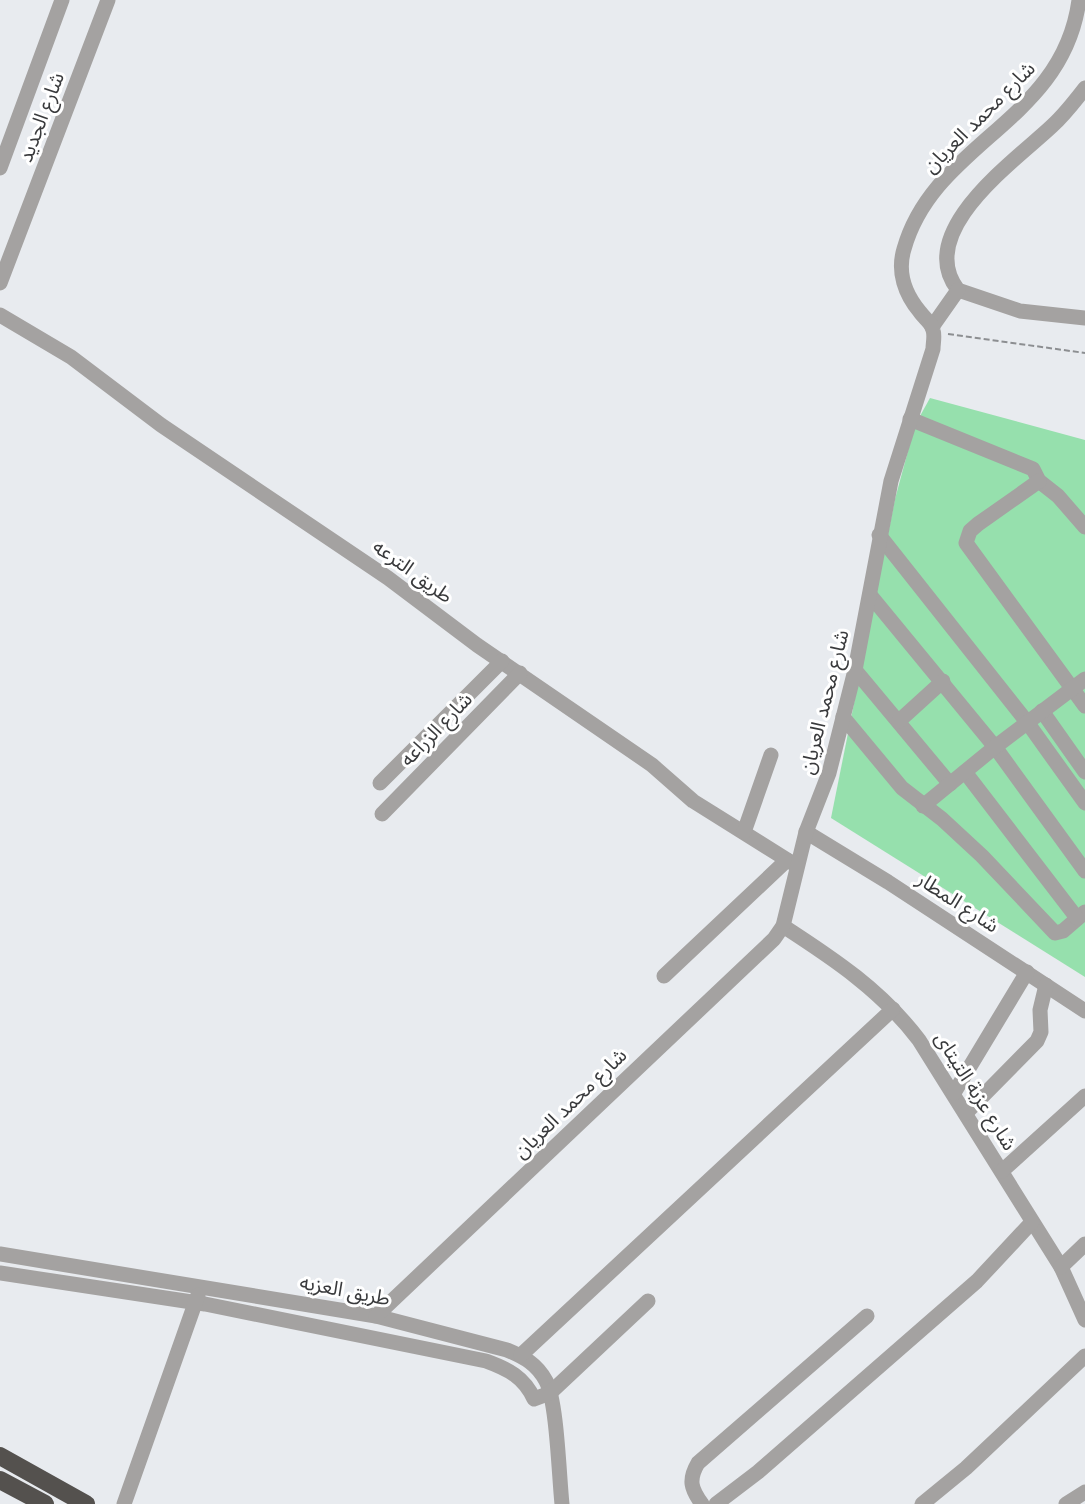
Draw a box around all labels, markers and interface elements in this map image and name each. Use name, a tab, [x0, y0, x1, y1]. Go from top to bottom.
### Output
street label: شارع محمد العريان	[919, 57, 1042, 180]
street label: شارع الجديد	[14, 69, 72, 166]
street label: طريق الترعه	[368, 535, 457, 609]
street label: شارع محمد العريان	[795, 628, 856, 777]
street label: شارع الزراعه	[396, 688, 479, 773]
street label: شارع المطار	[910, 867, 1003, 940]
street label: شارع عزبة التيتاى	[927, 1028, 1021, 1156]
street label: شارع محمد العريان	[509, 1044, 634, 1165]
street label: طريق العزيه	[298, 1270, 392, 1312]

